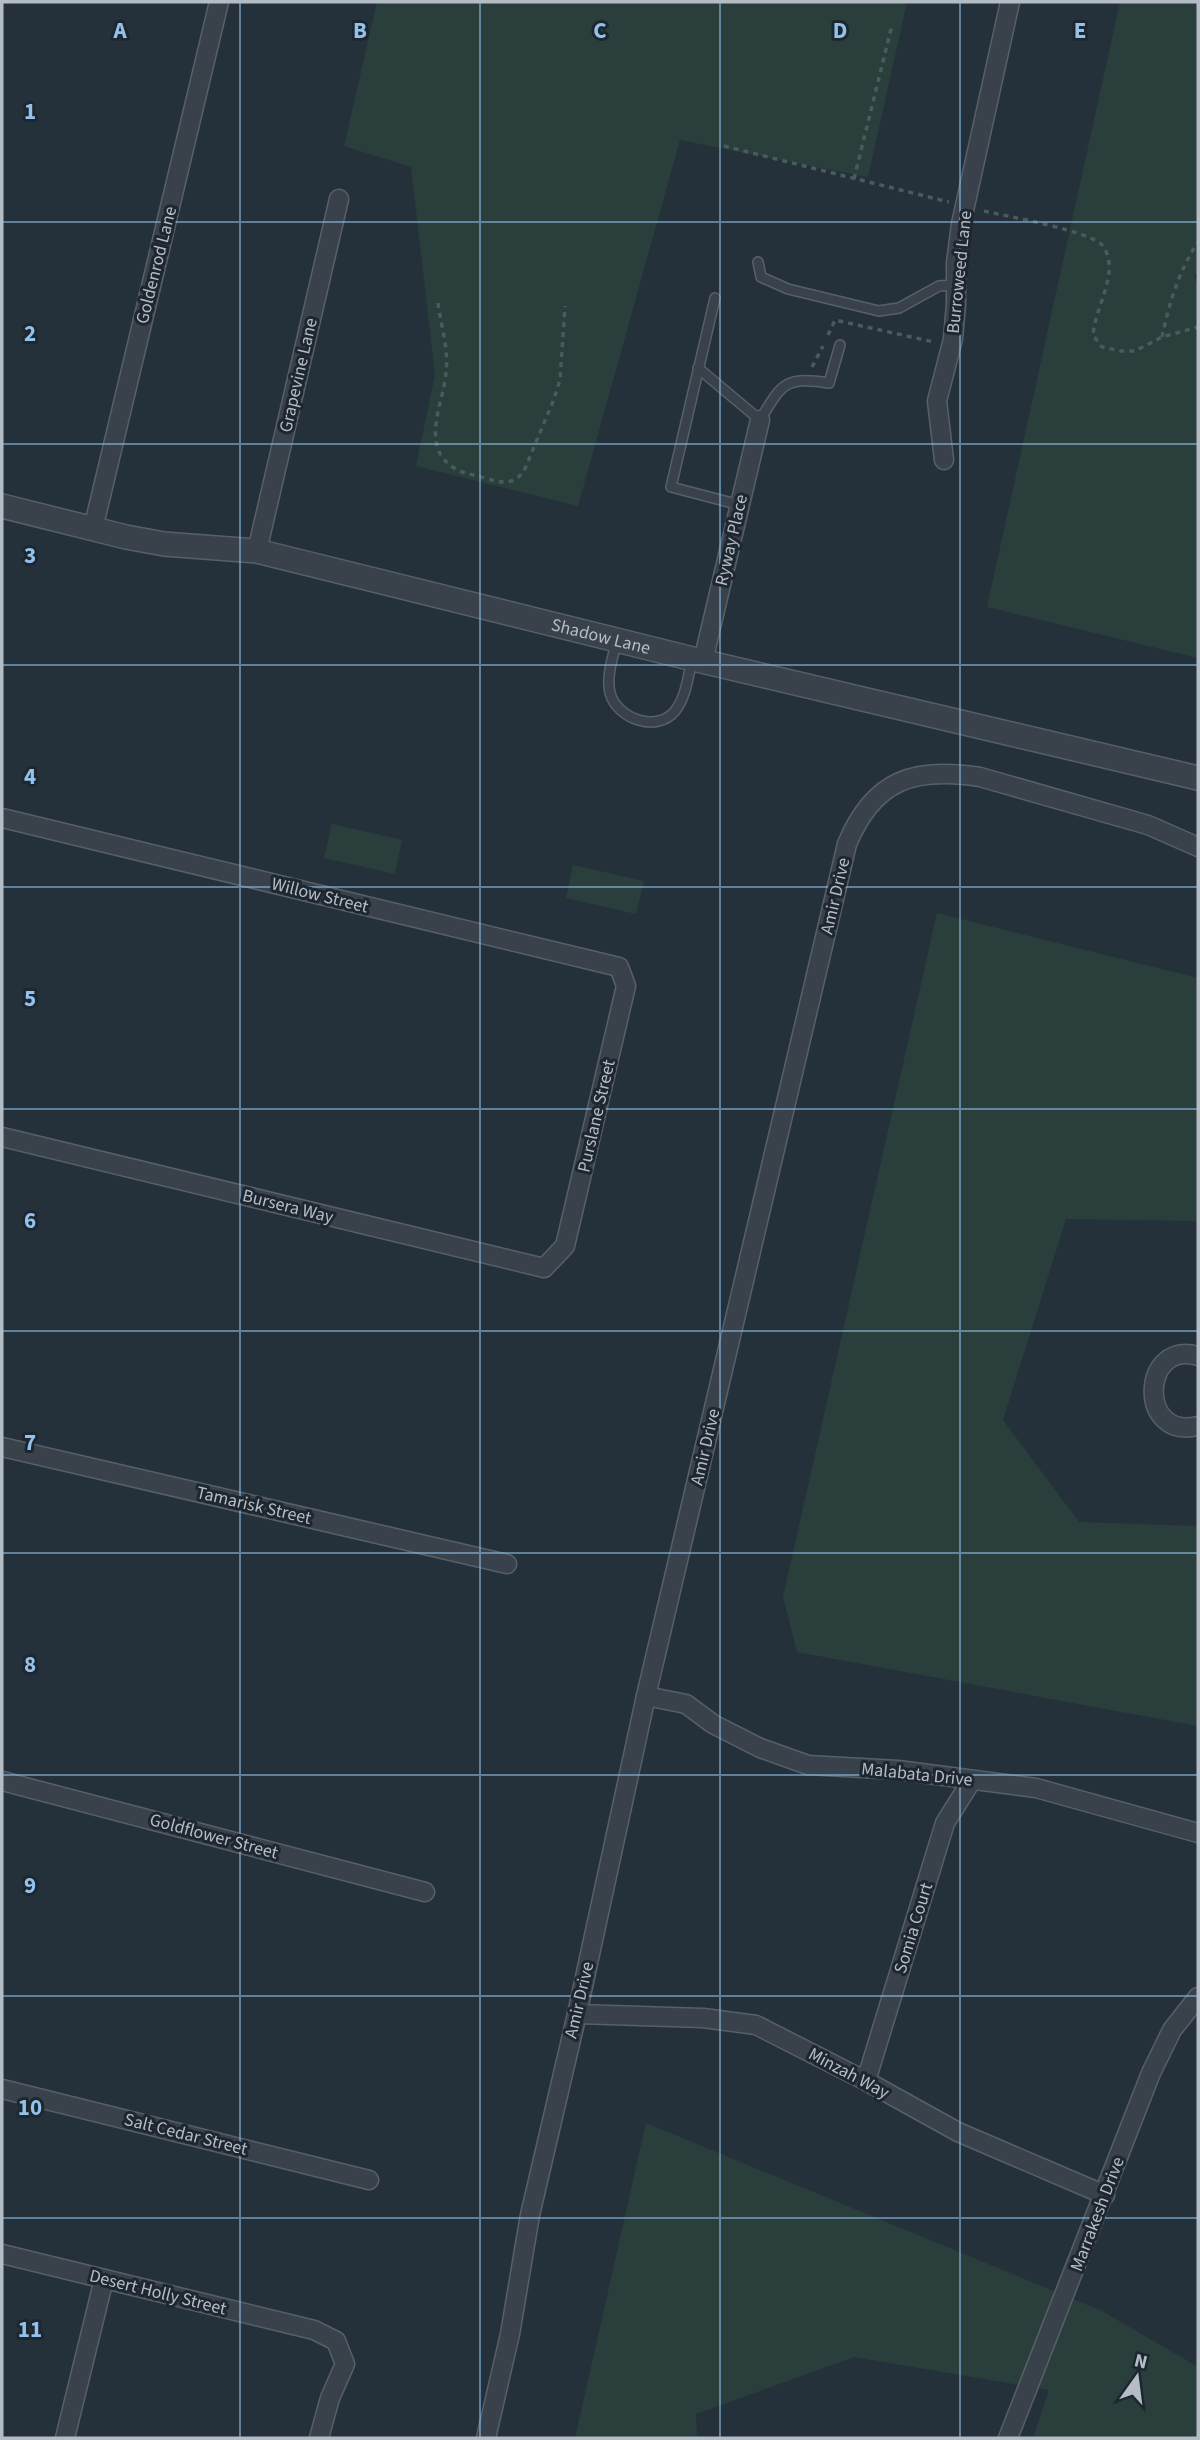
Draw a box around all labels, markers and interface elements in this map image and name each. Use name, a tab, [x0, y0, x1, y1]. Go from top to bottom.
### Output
text: A	[112, 14, 127, 47]
text: B	[353, 14, 367, 47]
text: C	[593, 14, 607, 47]
text: D	[833, 14, 847, 47]
text: E	[1074, 14, 1086, 47]
text: 1	[24, 95, 36, 128]
street label: Goldenrod Lane	[130, 204, 183, 326]
street label: Burroweed Lane	[941, 209, 978, 335]
street label: Grapevine Lane	[273, 315, 324, 435]
text: 2	[24, 317, 36, 350]
street label: Ryway Place	[709, 492, 754, 588]
text: 3	[24, 539, 36, 572]
street label: Shadow Lane	[549, 612, 653, 661]
text: 4	[24, 760, 36, 793]
street label: Amir Drive	[815, 855, 856, 937]
street label: Willow Street	[269, 871, 371, 920]
text: 5	[24, 982, 36, 1015]
street label: Purslane Street	[571, 1057, 622, 1175]
street label: Bursera Way	[240, 1183, 337, 1230]
text: 6	[24, 1204, 36, 1237]
street label: Amir Drive	[685, 1406, 726, 1488]
text: 7	[24, 1426, 36, 1459]
street label: Tamarisk Street	[194, 1480, 314, 1531]
text: 8	[24, 1648, 36, 1681]
street label: Malabata Drive	[860, 1756, 974, 1793]
street label: Goldflower Street	[147, 1807, 281, 1866]
text: 9	[24, 1869, 36, 1902]
street label: Somia Court	[888, 1880, 939, 1977]
street label: Amir Drive	[559, 1959, 600, 2041]
street label: Minzah Way	[804, 2042, 894, 2106]
text: 10	[18, 2091, 42, 2124]
street label: Salt Cedar Street	[122, 2107, 250, 2162]
street label: Marrakesh Drive	[1064, 2153, 1131, 2275]
street label: Desert Holly Street	[87, 2263, 229, 2322]
text: 11	[18, 2313, 42, 2346]
north arrow	[1102, 2342, 1172, 2412]
text: N	[1131, 2347, 1150, 2377]

